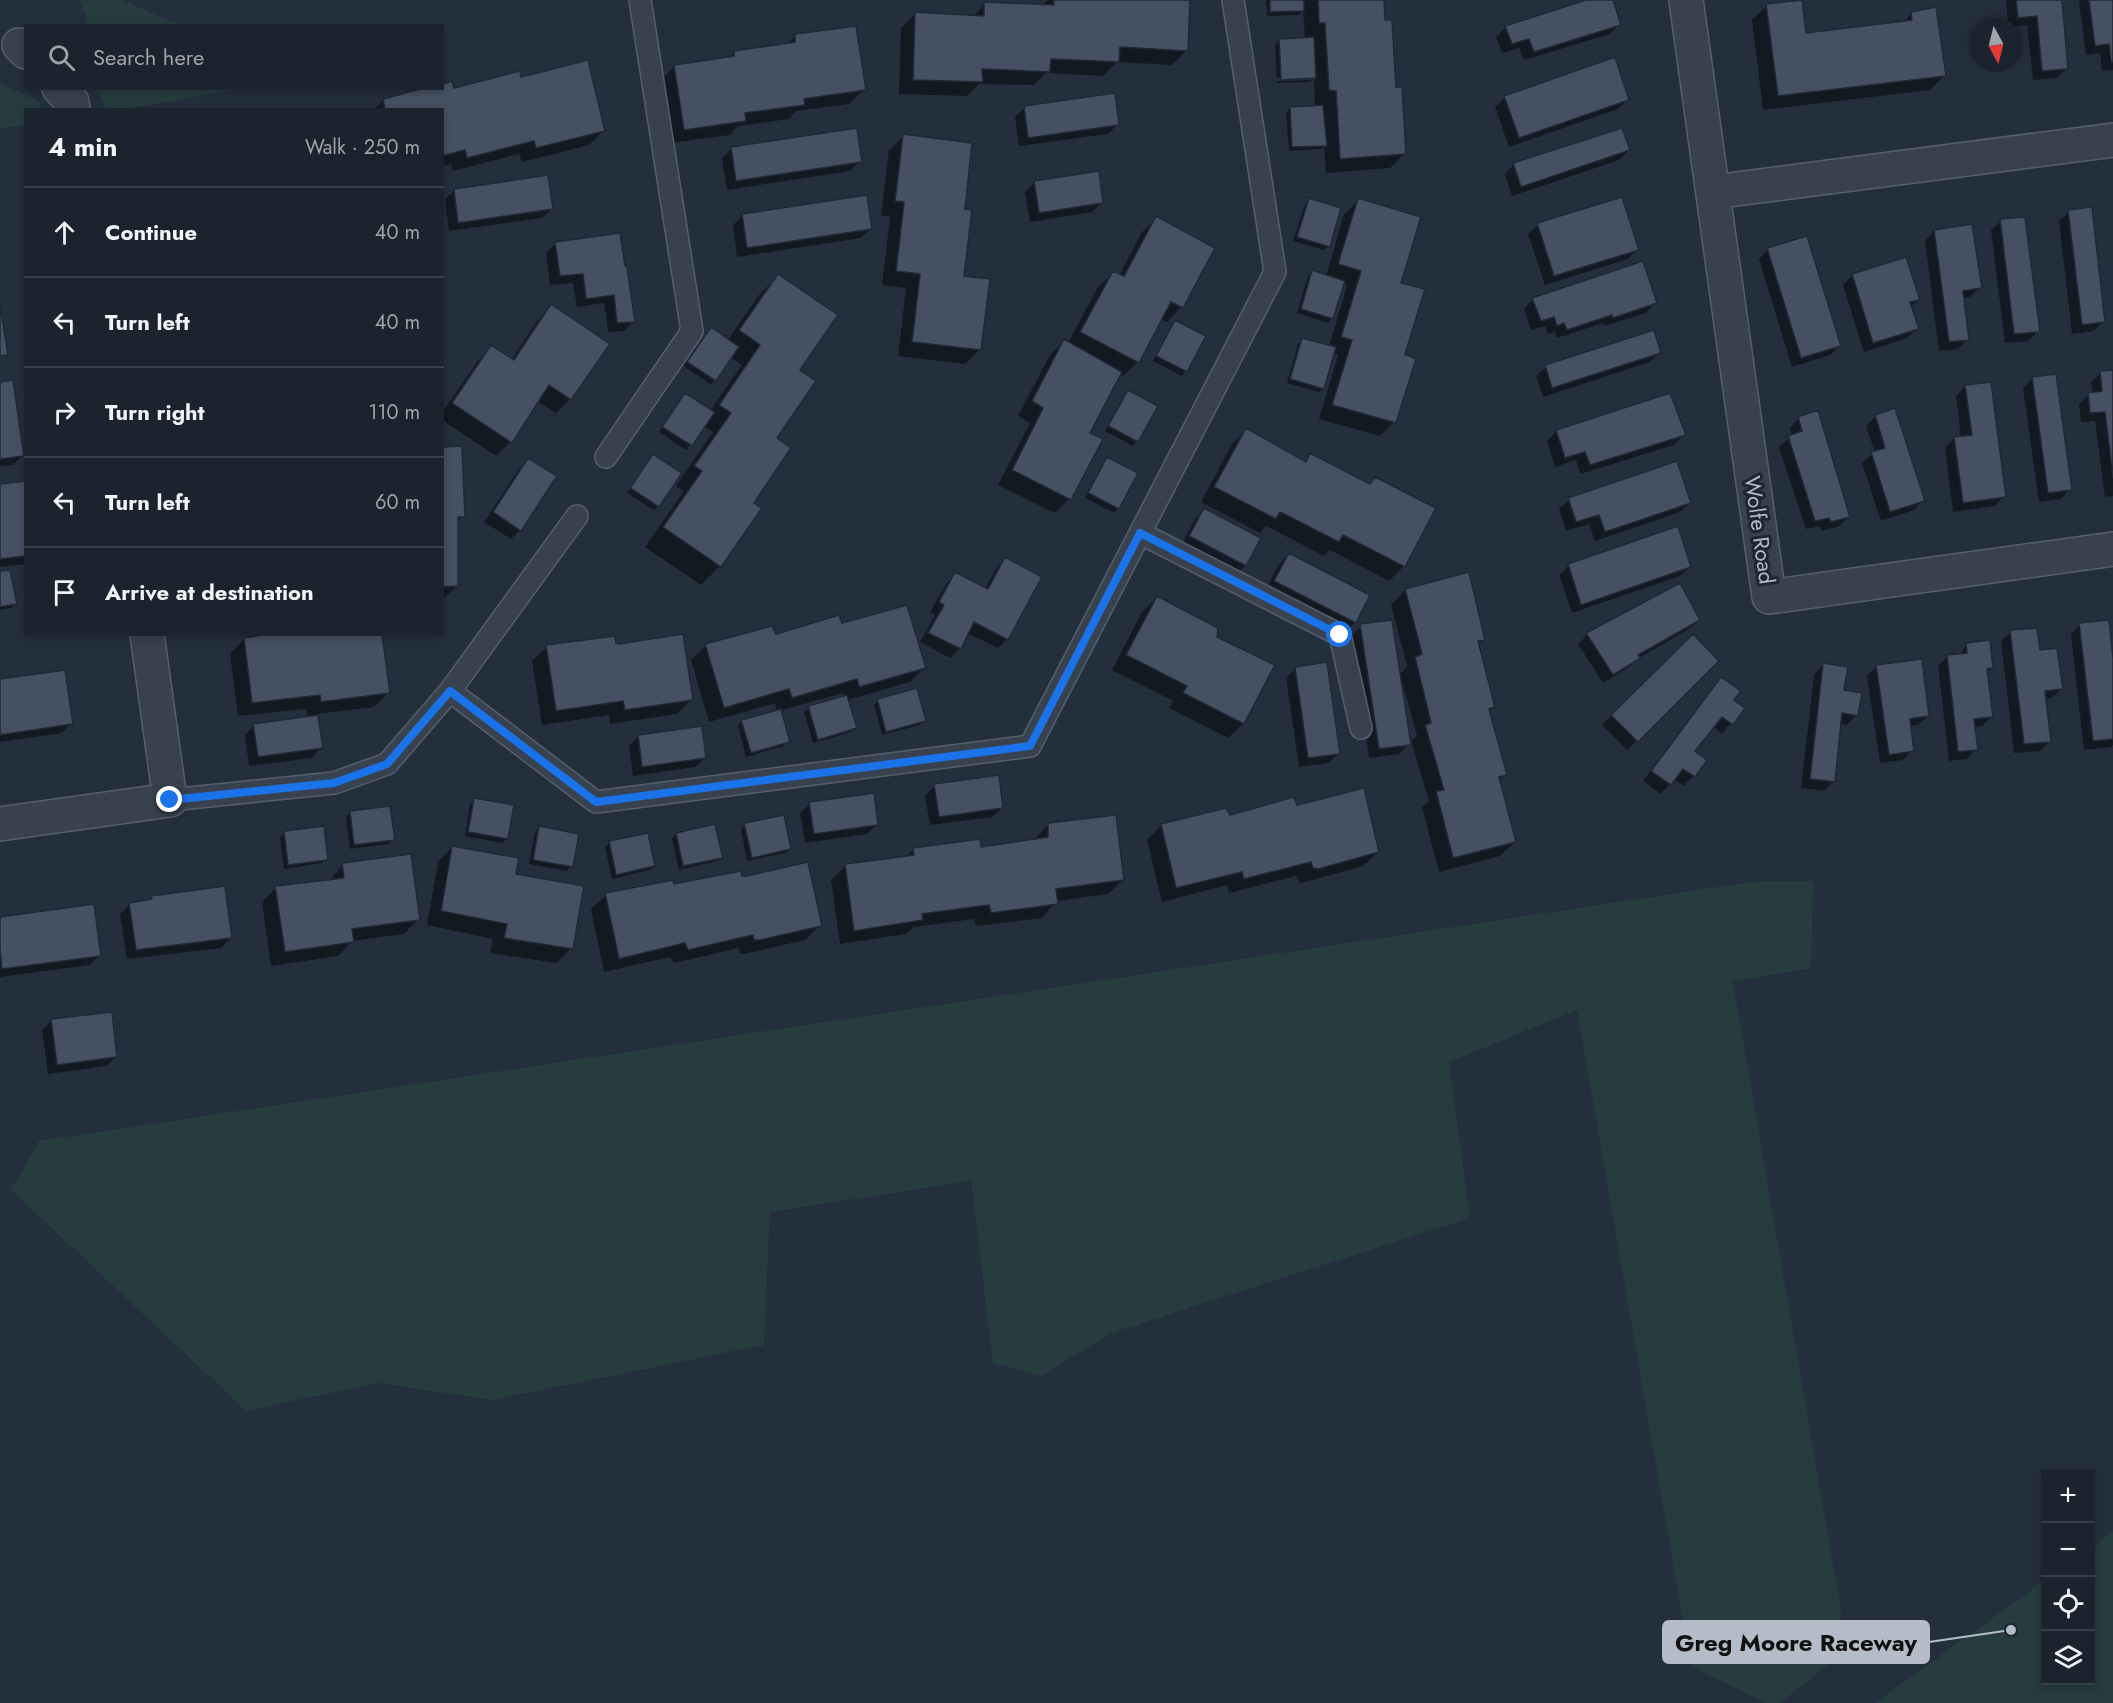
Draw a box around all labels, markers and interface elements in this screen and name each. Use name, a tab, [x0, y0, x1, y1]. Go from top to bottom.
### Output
north arrow	[1969, 18, 2023, 72]
search box	[24, 24, 444, 90]
icon: search	[45, 41, 78, 74]
text: Search here	[93, 41, 204, 73]
text: 4 min	[48, 128, 117, 166]
text: Walk · 250 m	[305, 133, 420, 162]
icon: ahead	[48, 216, 81, 249]
text: Continue	[105, 216, 197, 248]
text: 40 m	[375, 218, 420, 247]
icon: left	[48, 306, 81, 339]
text: Turn left	[105, 306, 190, 338]
text: 40 m	[375, 308, 420, 337]
icon: right	[48, 396, 81, 429]
text: Turn right	[105, 396, 205, 428]
text: 110 m	[368, 398, 420, 427]
street label: Wolfe Road	[1737, 474, 1783, 586]
icon: left	[48, 486, 81, 519]
text: Turn left	[105, 486, 190, 518]
text: 60 m	[375, 488, 420, 517]
icon: arrive	[48, 576, 81, 609]
text: Arrive at destination	[105, 576, 314, 608]
route start	[1326, 621, 1352, 647]
route end	[156, 786, 182, 812]
map controls	[2041, 1469, 2095, 1685]
button: +	[2041, 1469, 2095, 1523]
button: −	[2041, 1523, 2095, 1577]
button: locate	[2041, 1577, 2095, 1631]
callout: Greg Moore Raceway	[1663, 1621, 1929, 1663]
text: Greg Moore Raceway	[1675, 1625, 1918, 1660]
button: layers	[2041, 1631, 2095, 1685]

